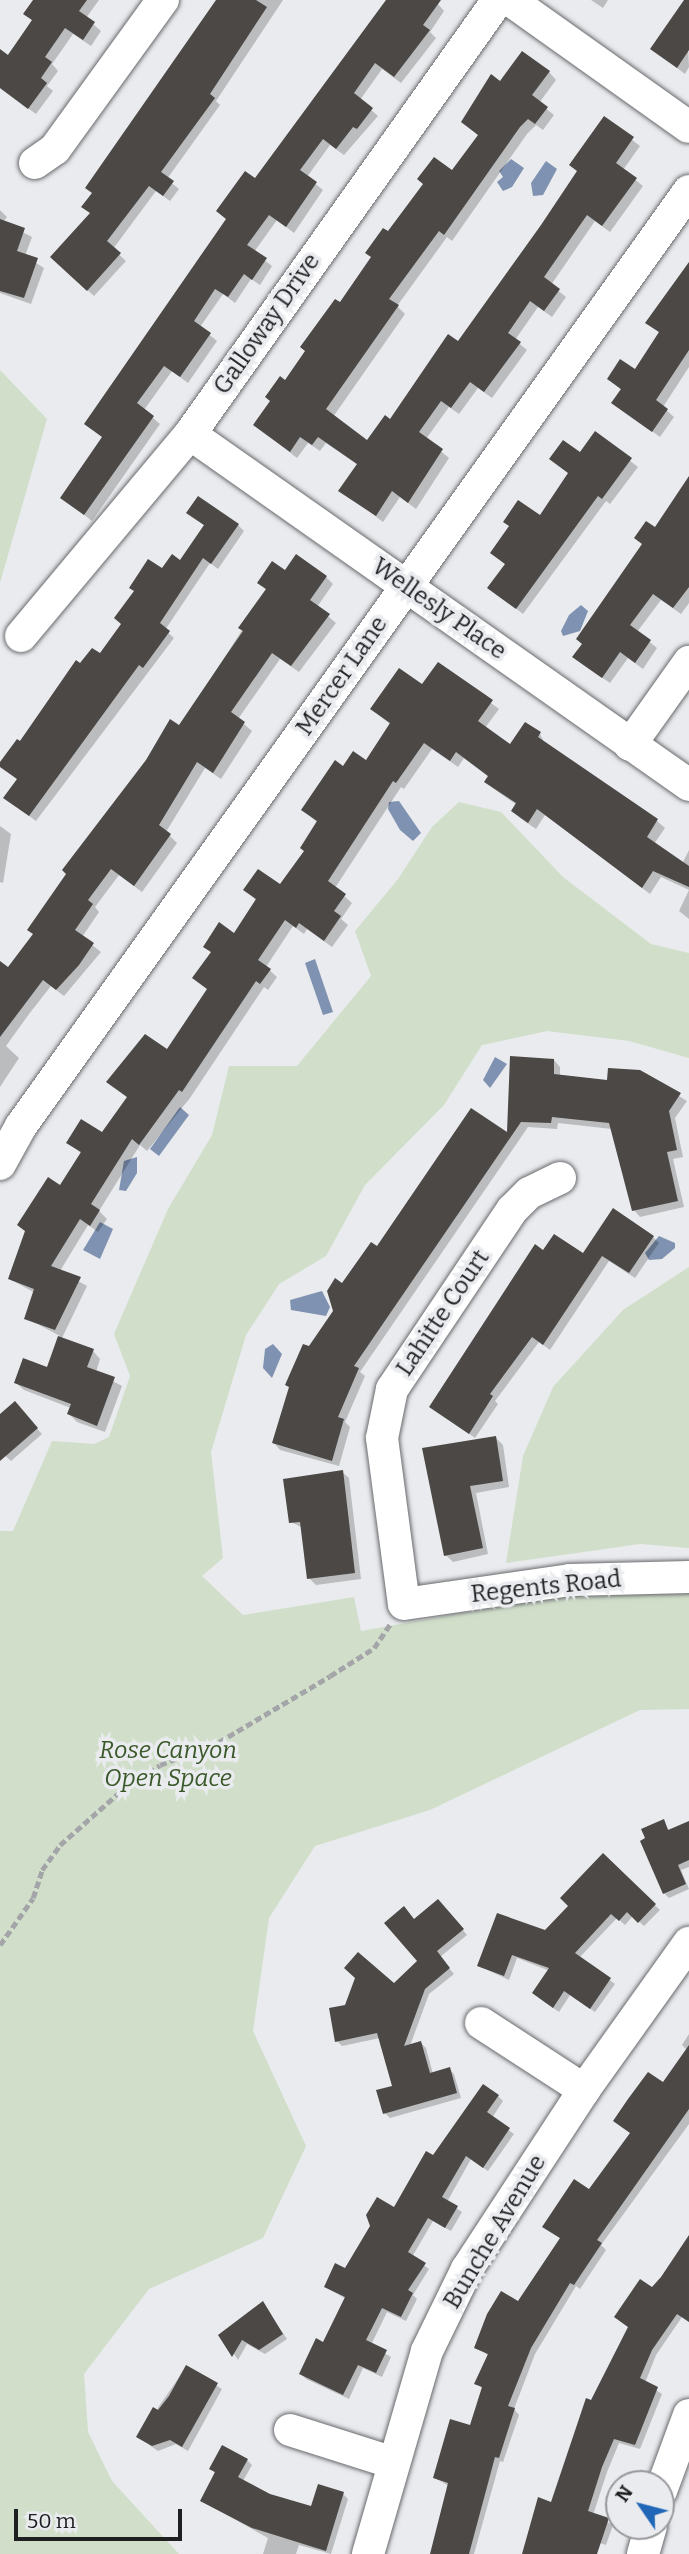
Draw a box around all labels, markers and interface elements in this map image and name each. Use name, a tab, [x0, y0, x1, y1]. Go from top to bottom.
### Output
street label: Galloway Drive	[208, 248, 326, 400]
street label: Wellesly Place	[366, 552, 512, 666]
street label: Mercer Lane	[290, 611, 394, 741]
street label: Lahitte Court	[390, 1244, 496, 1382]
street label: Regents Road	[469, 1565, 623, 1609]
park label: Rose Canyon Open Space	[99, 1737, 237, 1793]
street label: Bunche Avenue	[438, 2150, 552, 2314]
north arrow	[605, 2470, 675, 2540]
text: N	[610, 2481, 638, 2506]
scale bar	[18, 2494, 186, 2538]
text: 50 m	[27, 2508, 76, 2534]

